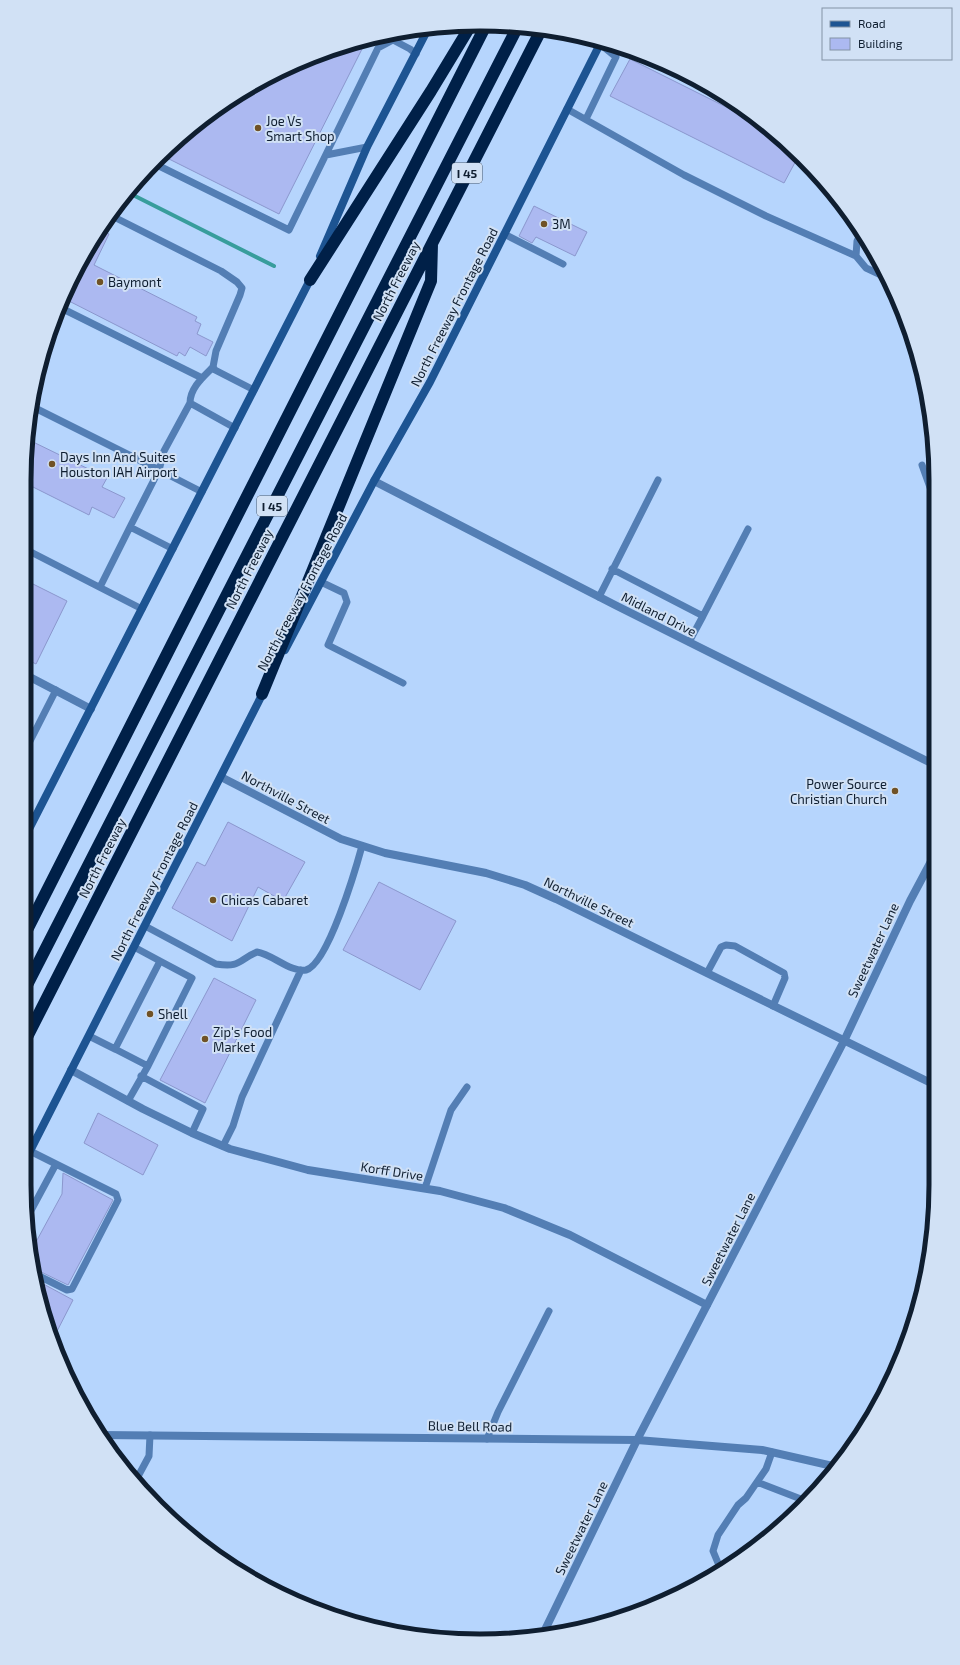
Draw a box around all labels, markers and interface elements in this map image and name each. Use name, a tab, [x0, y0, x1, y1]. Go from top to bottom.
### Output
legend	[822, 8, 952, 60]
text: Road	[858, 16, 886, 30]
text: Building	[858, 36, 903, 50]
place label: Joe Vs Smart Shop	[266, 113, 335, 144]
marker: Joe Vs Smart Shop	[253, 123, 263, 133]
road number: I 45	[452, 163, 482, 183]
place label: 3M	[552, 216, 571, 232]
marker: 3M	[539, 219, 549, 229]
street label: North Freeway Frontage Road	[407, 225, 501, 389]
street label: North Freeway	[369, 238, 423, 324]
place label: Baymont	[108, 274, 161, 290]
marker: Baymont	[95, 277, 105, 287]
place label: Days Inn And Suites Houston IAH Airport	[60, 449, 177, 480]
marker: Days Inn And Suites Houston IAH Airport	[47, 459, 57, 469]
road number: I 45	[257, 496, 287, 516]
street label: North Freeway Frontage Road	[254, 510, 350, 674]
street label: North Freeway	[222, 526, 276, 612]
street label: Midland Drive	[619, 588, 699, 640]
street label: Northville Street	[239, 767, 333, 827]
place label: Power Source Christian Church	[790, 776, 887, 807]
marker: Power Source Christian Church	[890, 786, 900, 796]
street label: North Freeway Frontage Road	[107, 799, 201, 963]
street label: North Freeway	[75, 815, 129, 901]
street label: Northville Street	[541, 873, 637, 931]
place label: Chicas Cabaret	[221, 892, 308, 908]
marker: Chicas Cabaret	[208, 895, 218, 905]
street label: Sweetwater Lane	[844, 900, 902, 1000]
place label: Shell	[158, 1006, 188, 1022]
marker: Shell	[145, 1009, 155, 1019]
place label: Zip's Food Market	[213, 1024, 272, 1055]
marker: Zip's Food Market	[200, 1034, 210, 1044]
street label: Korff Drive	[360, 1158, 424, 1184]
street label: Sweetwater Lane	[698, 1190, 758, 1288]
street label: Blue Bell Road	[428, 1417, 512, 1435]
street label: Sweetwater Lane	[551, 1478, 611, 1578]

